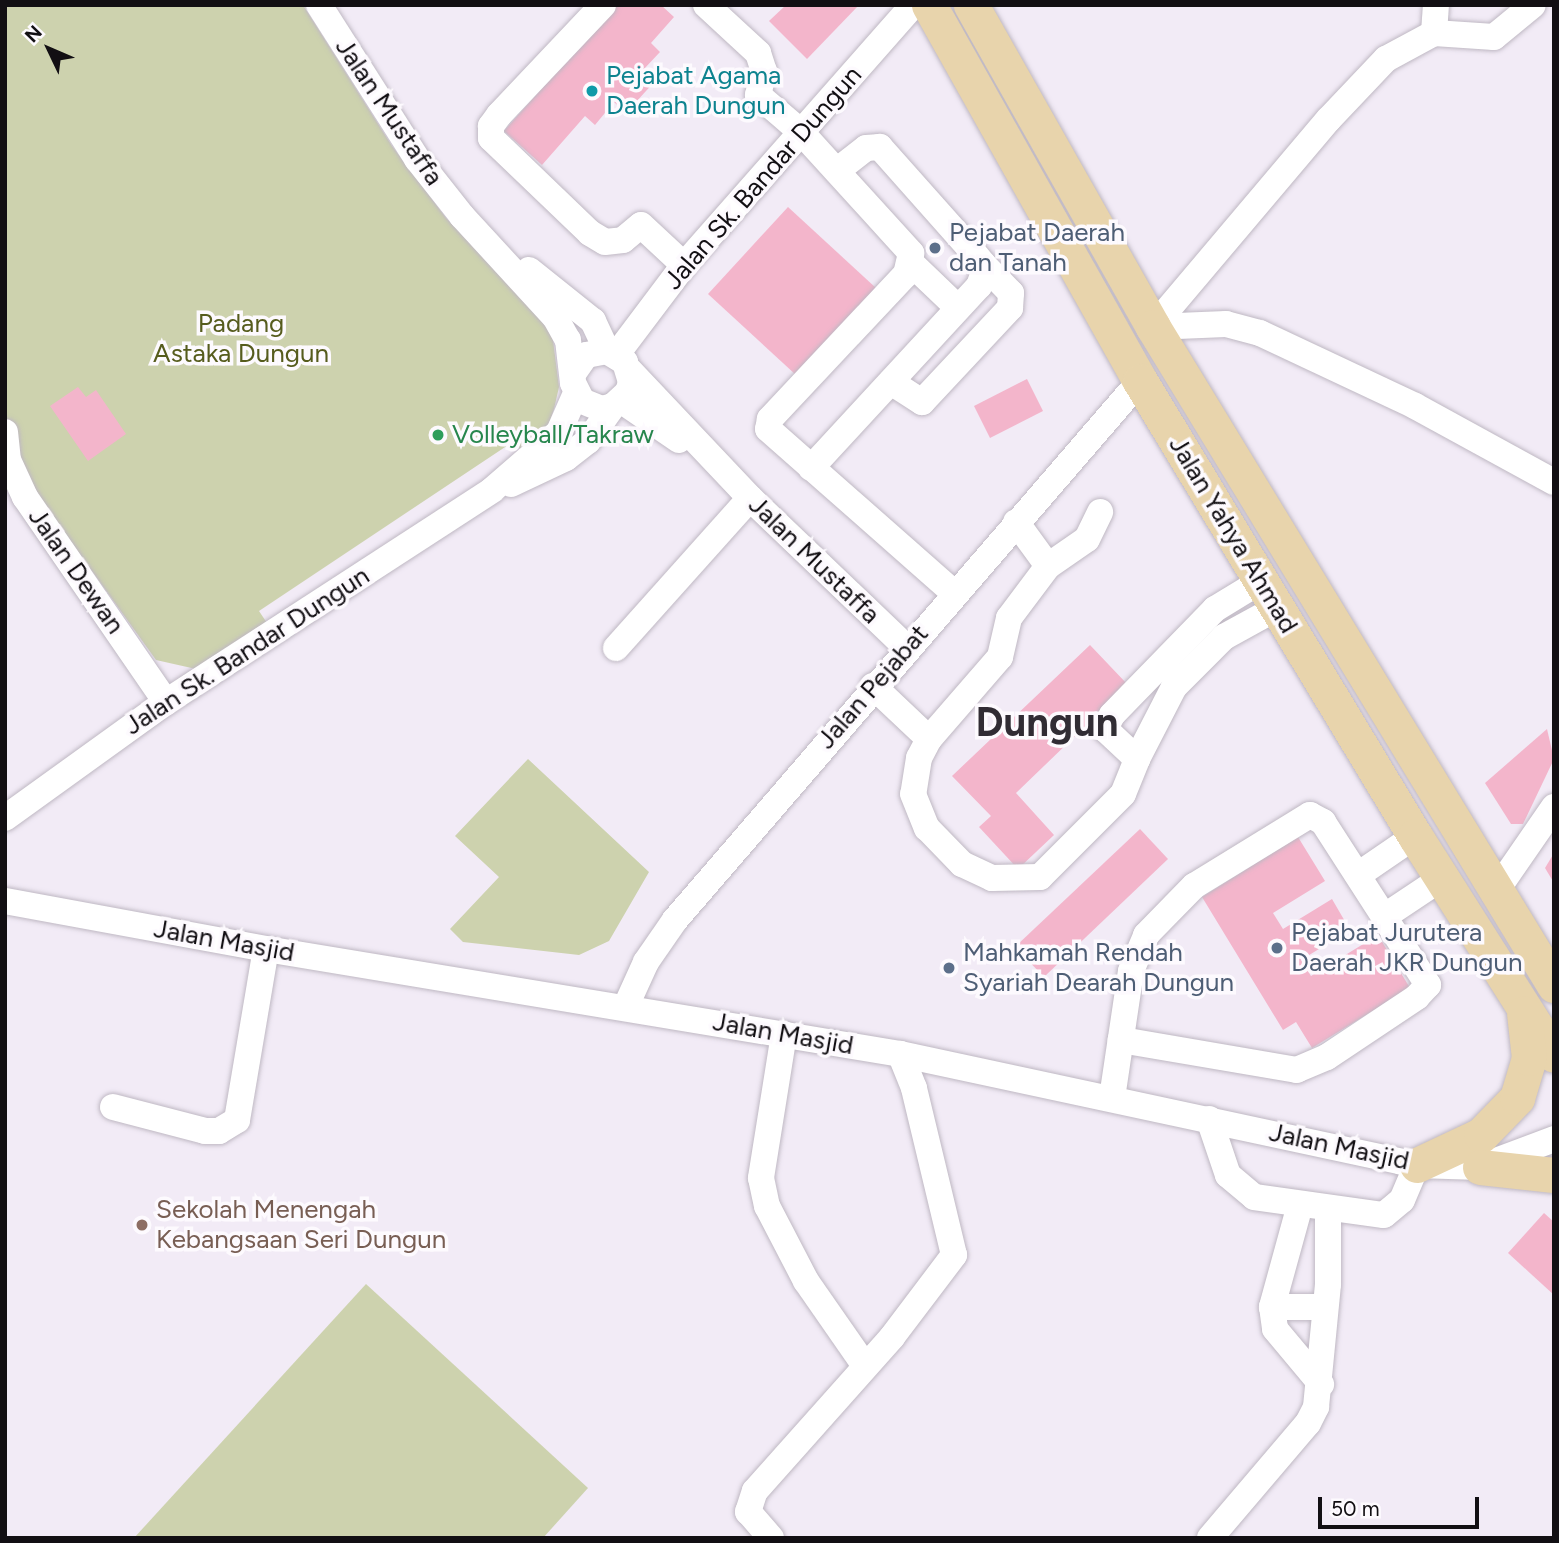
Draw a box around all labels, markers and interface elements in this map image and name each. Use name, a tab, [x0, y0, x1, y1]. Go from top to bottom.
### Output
north arrow	[14, 14, 84, 84]
text: N	[20, 21, 47, 47]
street label: Jalan Mustaffa	[328, 33, 450, 191]
place label: Pejabat Agama Daerah Dungun	[606, 60, 786, 122]
street label: Jalan Sk. Bandar Dungun	[658, 60, 868, 296]
marker: Pejabat Agama Daerah Dungun	[584, 83, 600, 99]
place label: Pejabat Daerah dan Tanah	[949, 217, 1125, 278]
marker: Pejabat Daerah dan Tanah	[927, 240, 943, 256]
park label: Padang Astaka Dungun	[153, 308, 329, 370]
place label: Volleyball/Takraw	[452, 419, 654, 451]
marker: Volleyball/Takraw	[430, 427, 446, 443]
street label: Jalan Yahya Ahmad	[1162, 431, 1304, 639]
street label: Jalan Mustaffa	[742, 490, 886, 630]
street label: Jalan Dewan	[21, 502, 131, 640]
street label: Jalan Sk. Bandar Dungun	[119, 560, 375, 742]
street label: Jalan Pejabat	[811, 619, 935, 755]
district label: Dungun	[976, 698, 1118, 746]
street label: Jalan Masjid	[151, 913, 297, 969]
place label: Pejabat Jurutera Daerah JKR Dungun	[1291, 917, 1522, 978]
place label: Mahkamah Rendah Syariah Dearah Dungun	[963, 937, 1234, 998]
marker: Pejabat Jurutera Daerah JKR Dungun	[1269, 940, 1285, 956]
marker: Mahkamah Rendah Syariah Dearah Dungun	[941, 960, 957, 976]
street label: Jalan Masjid	[710, 1006, 856, 1062]
street label: Jalan Masjid	[1266, 1117, 1412, 1177]
place label: Sekolah Menengah Kebangsaan Seri Dungun	[156, 1194, 446, 1256]
marker: Sekolah Menengah Kebangsaan Seri Dungun	[134, 1217, 150, 1233]
scale bar	[1321, 1484, 1482, 1528]
text: 50 m	[1331, 1496, 1380, 1521]

